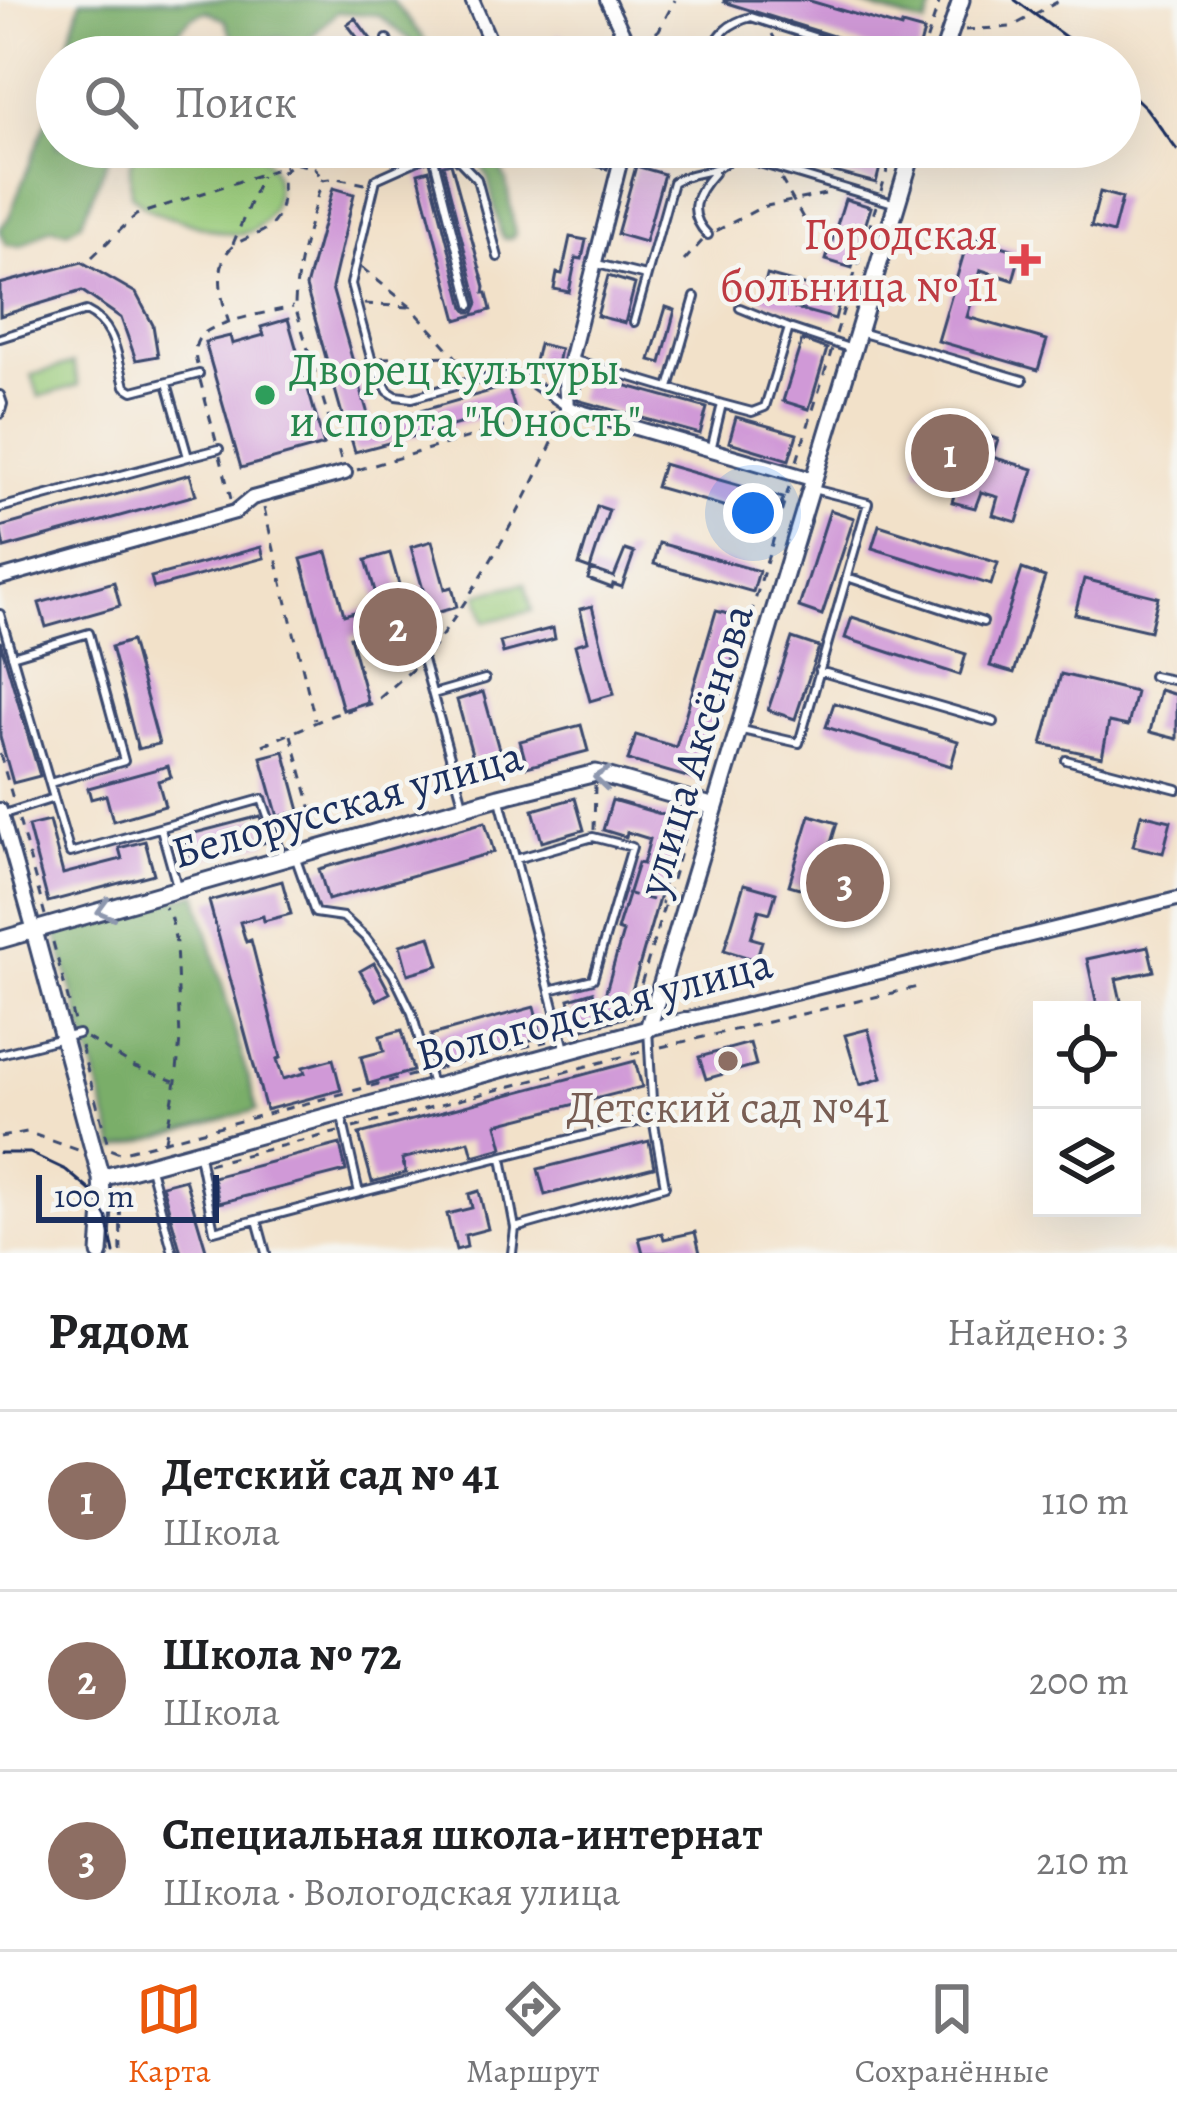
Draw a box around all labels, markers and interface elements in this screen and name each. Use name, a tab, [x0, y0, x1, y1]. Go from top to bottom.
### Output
search box	[36, 36, 1141, 168]
icon: search	[78, 69, 144, 135]
text: Поиск	[174, 71, 297, 133]
place label: Городская больница № 11	[720, 203, 998, 317]
marker: Городская больница № 11	[1009, 244, 1041, 276]
place label: Дворец культуры и спорта "Юность"	[289, 338, 641, 452]
marker: Дворец культуры и спорта "Юность"	[252, 382, 278, 408]
pin: 1	[911, 408, 989, 498]
your location	[723, 483, 783, 543]
pin: 2	[359, 582, 437, 672]
street label: улица Аксёнова	[621, 596, 769, 904]
street label: Белорусская улица	[164, 724, 530, 884]
one-way arrow	[592, 766, 611, 791]
pin: 3	[806, 838, 884, 928]
one-way arrow	[95, 896, 116, 921]
street label: Вологодская улица	[409, 932, 779, 1086]
map controls	[1033, 1001, 1141, 1217]
button: locate	[1033, 1001, 1141, 1109]
marker: Детский сад №41	[715, 1048, 741, 1074]
place label: Детский сад №41	[566, 1076, 890, 1138]
button: layers	[1033, 1109, 1141, 1217]
scale bar	[36, 1169, 219, 1222]
text: 100 m	[54, 1173, 134, 1218]
text: Рядом	[48, 1296, 190, 1366]
text: Найдено: 3	[947, 1305, 1129, 1358]
text: Детский сад № 41	[162, 1443, 500, 1505]
text: 1	[80, 1474, 94, 1527]
text: 110 m	[1041, 1474, 1129, 1527]
text: Школа	[162, 1505, 280, 1558]
text: Школа № 72	[162, 1623, 401, 1685]
text: 2	[78, 1654, 96, 1707]
text: 200 m	[1029, 1654, 1129, 1707]
text: Школа	[162, 1685, 280, 1738]
text: Специальная школа-интернат	[162, 1803, 763, 1865]
text: 3	[79, 1834, 95, 1887]
text: 210 m	[1036, 1834, 1129, 1887]
text: Школа · Вологодская улица	[162, 1865, 620, 1918]
tab: Карта	[128, 1976, 211, 2093]
tab: Маршрут	[466, 1976, 600, 2093]
tab: Сохранённые	[855, 1976, 1049, 2093]

